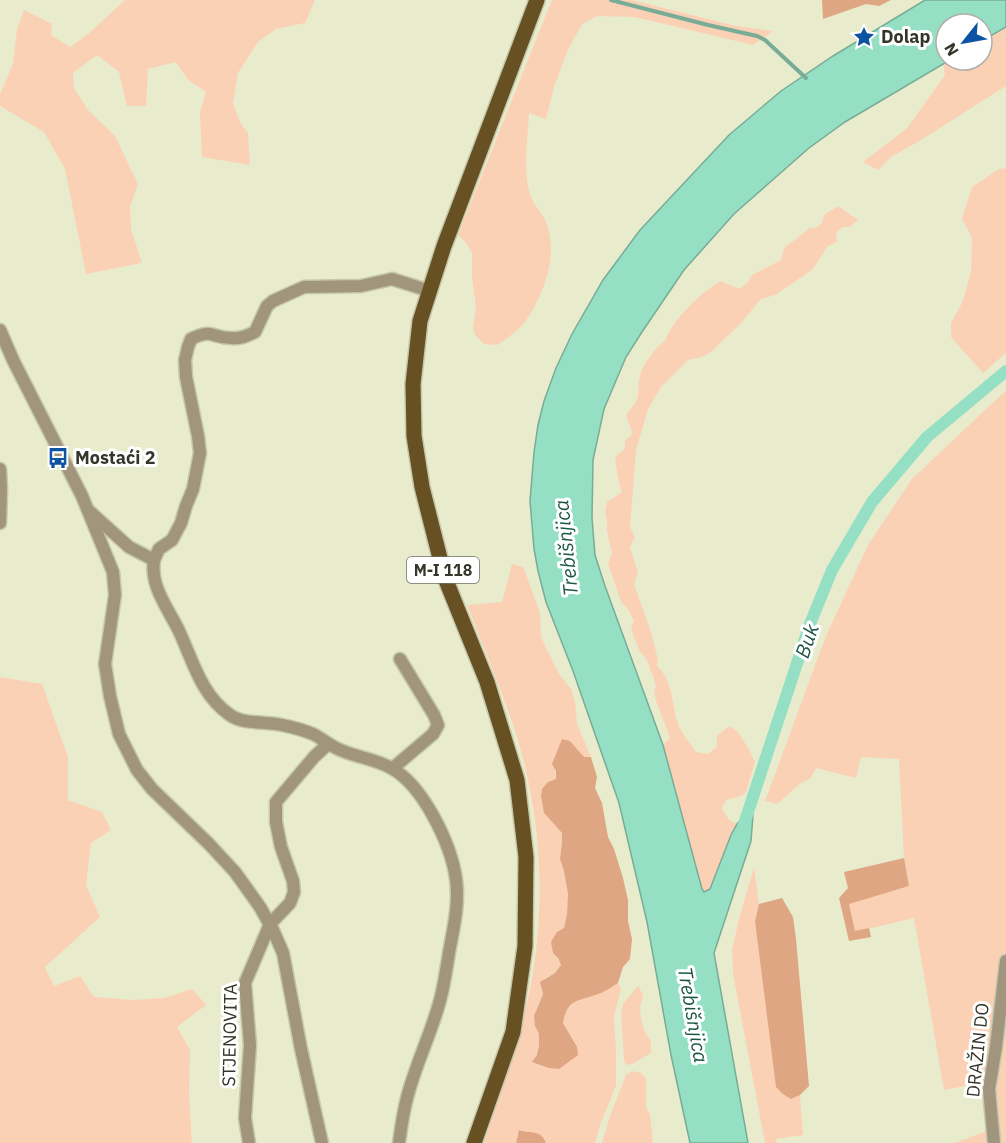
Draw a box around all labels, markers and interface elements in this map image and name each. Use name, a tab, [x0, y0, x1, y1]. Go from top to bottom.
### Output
north arrow	[934, 12, 994, 72]
place icon: Dolap	[852, 25, 876, 49]
place label: Dolap	[881, 25, 930, 48]
text: N	[940, 40, 963, 60]
bus stop icon: Mostaći 2	[46, 446, 70, 470]
place label: Mostaći 2	[75, 446, 155, 469]
water label: Trebišnjica	[547, 499, 584, 598]
road number: M-I 118	[407, 557, 479, 583]
water label: Buk	[788, 620, 825, 661]
water label: Trebišnjica	[672, 965, 715, 1065]
street label: STJENOVITA	[217, 983, 242, 1087]
street label: DRAŽIN DO	[961, 1002, 994, 1098]

